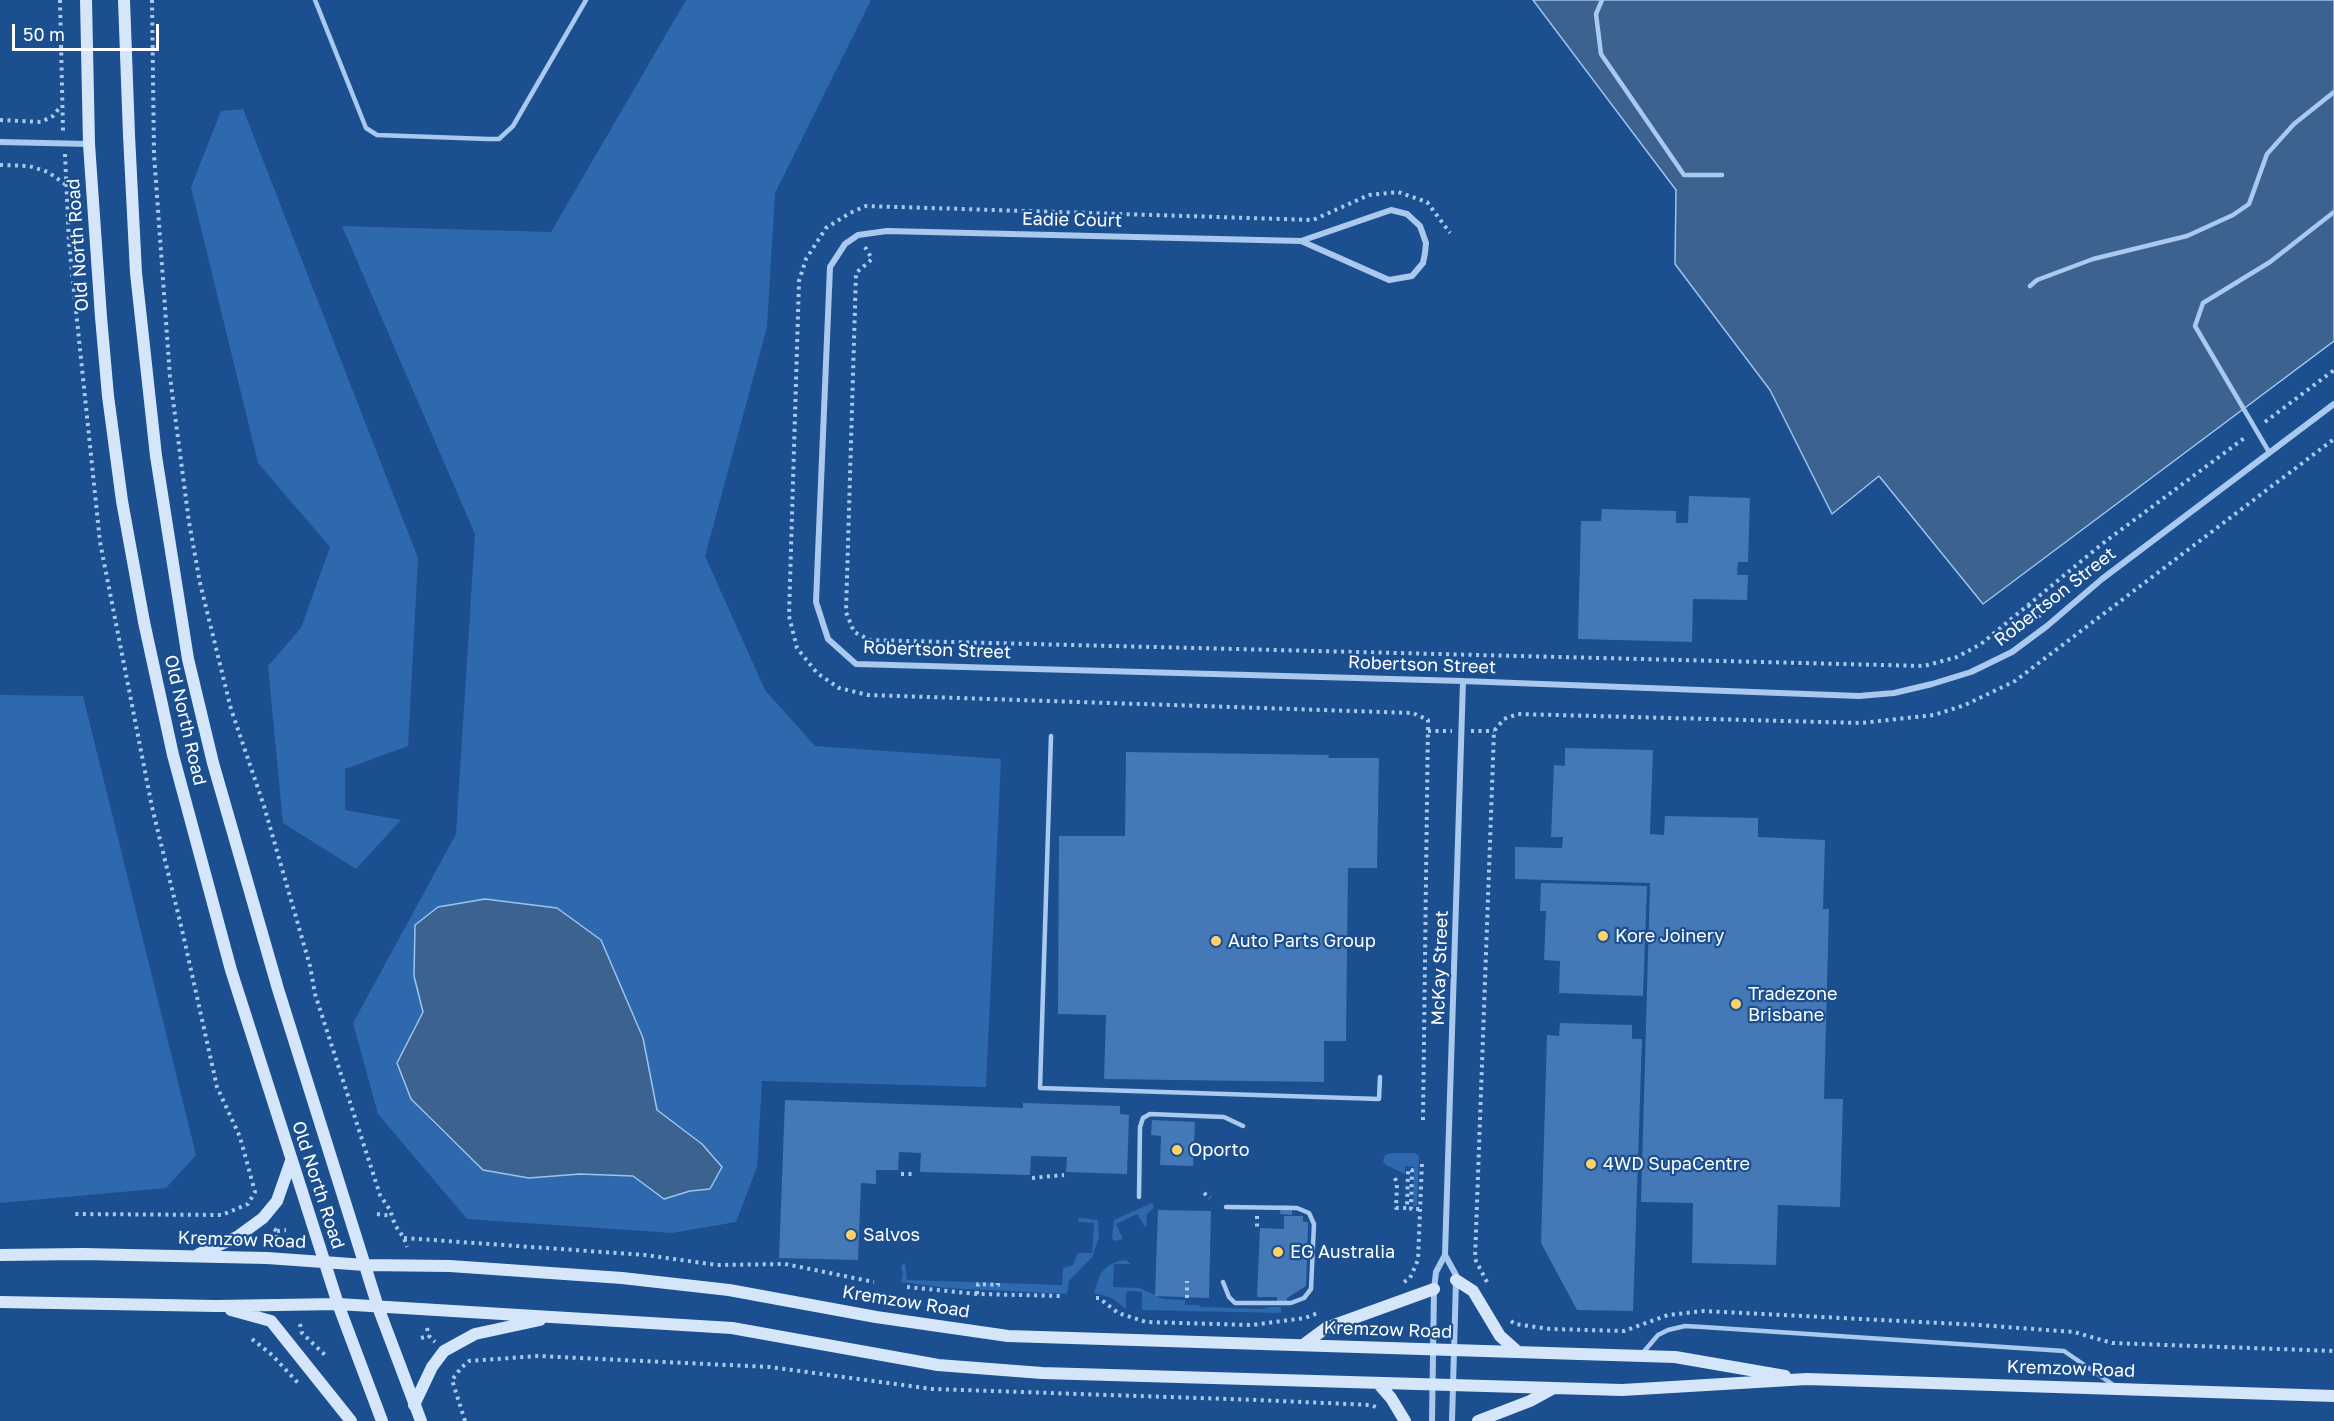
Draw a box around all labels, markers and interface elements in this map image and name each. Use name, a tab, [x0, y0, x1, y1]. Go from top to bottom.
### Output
scale bar	[15, 12, 162, 50]
text: 50 m	[23, 23, 65, 45]
street label: Old North Road	[63, 178, 93, 312]
street label: Eadie Court	[1022, 208, 1122, 232]
street label: Robertson Street	[1990, 543, 2120, 651]
street label: Robertson Street	[863, 637, 1011, 663]
street label: Robertson Street	[1348, 652, 1496, 678]
street label: Old North Road	[159, 653, 211, 787]
street label: McKay Street	[1427, 910, 1453, 1026]
place label: Kore Joinery	[1615, 925, 1724, 947]
marker: Kore Joinery	[1596, 929, 1610, 943]
place label: Auto Parts Group	[1228, 930, 1376, 952]
marker: Auto Parts Group	[1209, 934, 1223, 948]
place label: Tradezone Brisbane	[1748, 983, 1838, 1026]
marker: Tradezone Brisbane	[1729, 997, 1743, 1011]
street label: Old North Road	[287, 1118, 349, 1252]
place label: Oporto	[1189, 1139, 1250, 1161]
marker: Oporto	[1170, 1143, 1184, 1157]
place label: 4WD SupaCentre	[1603, 1153, 1750, 1175]
marker: 4WD SupaCentre	[1584, 1157, 1598, 1171]
place label: Salvos	[863, 1224, 920, 1246]
street label: Kremzow Road	[177, 1227, 307, 1253]
marker: Salvos	[844, 1228, 858, 1242]
place label: EG Australia	[1290, 1241, 1395, 1263]
marker: EG Australia	[1271, 1245, 1285, 1259]
street label: Kremzow Road	[841, 1281, 971, 1323]
street label: Kremzow Road	[1323, 1317, 1453, 1343]
street label: Kremzow Road	[2006, 1356, 2136, 1382]

